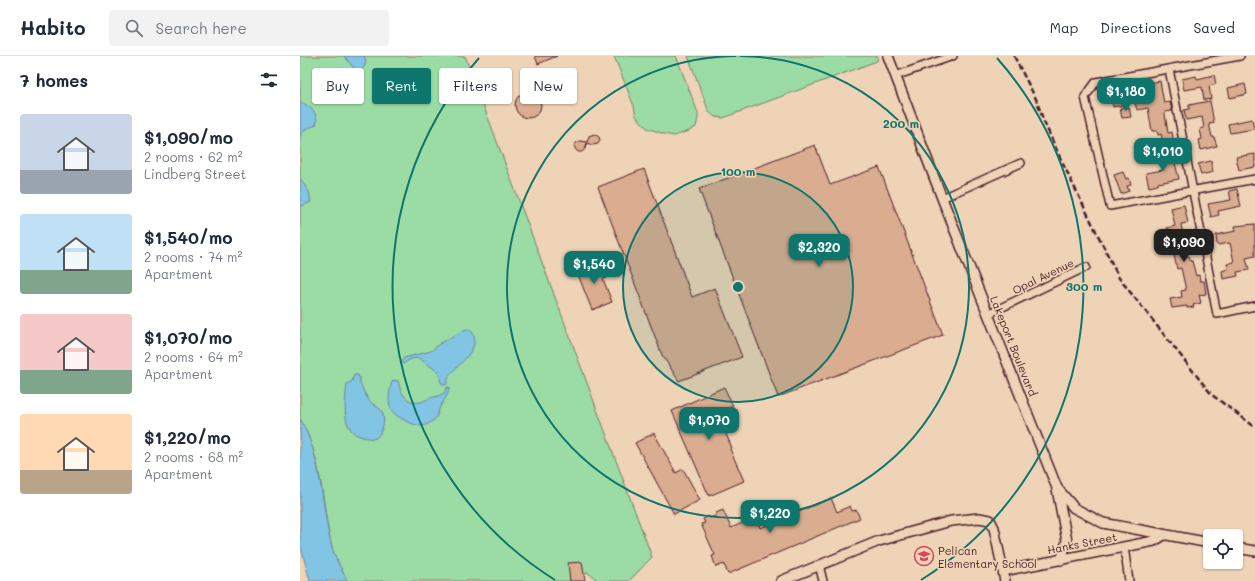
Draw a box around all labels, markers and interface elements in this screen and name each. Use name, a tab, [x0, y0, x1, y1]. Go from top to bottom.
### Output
search box	[109, 10, 389, 46]
text: Habito	[20, 15, 85, 40]
icon: search	[123, 17, 145, 39]
text: Search here	[155, 18, 247, 38]
text: Map	[1050, 18, 1078, 37]
text: Directions	[1100, 18, 1171, 37]
text: Saved	[1193, 18, 1235, 37]
chip: Buy	[312, 68, 364, 104]
chip: Rent	[372, 68, 431, 104]
chip: Filters	[439, 68, 512, 104]
chip: New	[520, 68, 577, 104]
text: 7 homes	[20, 69, 88, 91]
icon: filters	[258, 69, 280, 91]
pin: $1,180	[1093, 78, 1159, 112]
text: $1,180	[1106, 82, 1146, 99]
text: 200 m	[883, 115, 919, 131]
text: $1,090/mo	[144, 126, 233, 148]
icon: home	[52, 130, 100, 178]
pin: $1,010	[1130, 138, 1196, 172]
text: $1,010	[1143, 142, 1183, 159]
text: 2 rooms · 62 m²	[144, 148, 243, 165]
text: 100 m	[721, 163, 755, 179]
text: Lindberg Street	[144, 165, 246, 182]
text: $1,540/mo	[144, 226, 233, 248]
pin: $1,090	[1151, 229, 1217, 263]
icon: home	[52, 230, 100, 278]
text: $1,090	[1163, 233, 1205, 250]
pin: $2,320	[786, 234, 852, 268]
text: $2,320	[798, 238, 840, 255]
text: 2 rooms · 74 m²	[144, 248, 242, 265]
pin: $1,540	[561, 251, 627, 285]
text: $1,540	[573, 255, 615, 272]
street label: Opal Avenue	[1010, 255, 1076, 297]
text: Apartment	[144, 265, 213, 282]
text: 300 m	[1066, 278, 1102, 294]
centre of rings	[731, 280, 745, 294]
street label: Lakeport Boulevard	[987, 294, 1041, 398]
text: $1,070/mo	[144, 326, 232, 348]
icon: home	[52, 330, 100, 378]
text: 2 rooms · 64 m²	[144, 348, 243, 365]
text: Apartment	[144, 365, 213, 382]
pin: $1,070	[676, 407, 742, 441]
text: $1,070	[688, 411, 730, 428]
text: $1,220/mo	[144, 426, 231, 448]
icon: home	[52, 430, 100, 478]
text: 2 rooms · 68 m²	[144, 448, 243, 465]
text: Apartment	[144, 465, 213, 482]
pin: $1,220	[737, 500, 803, 534]
text: $1,220	[750, 504, 790, 521]
street label: Hanks Street	[1046, 529, 1118, 557]
map controls	[1203, 529, 1243, 569]
button: locate	[1203, 529, 1243, 569]
place label: Pelican Elementary School	[938, 543, 1037, 571]
school or university icon: Pelican Elementary School	[913, 545, 935, 567]

